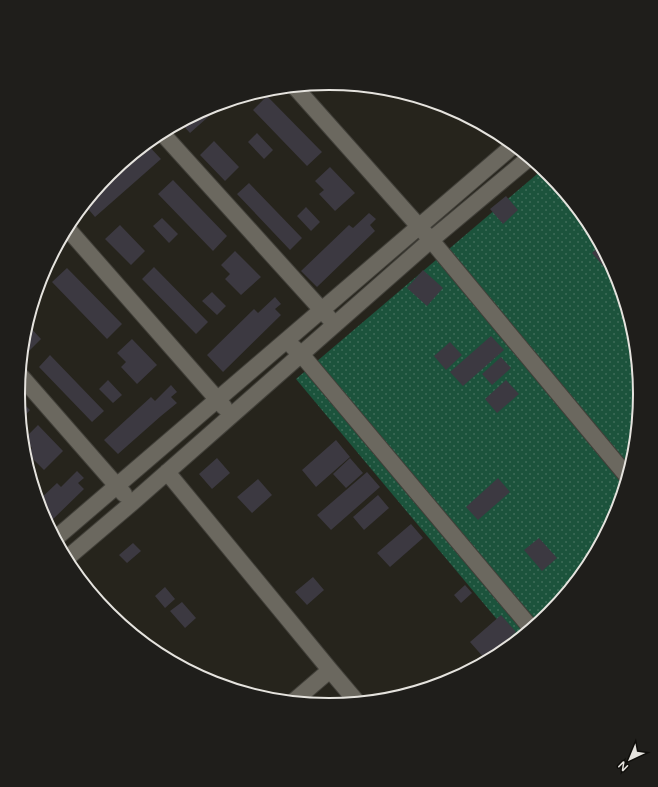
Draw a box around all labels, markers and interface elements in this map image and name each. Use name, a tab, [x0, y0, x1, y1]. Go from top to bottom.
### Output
north arrow	[610, 739, 650, 779]
text: N	[616, 758, 631, 774]

